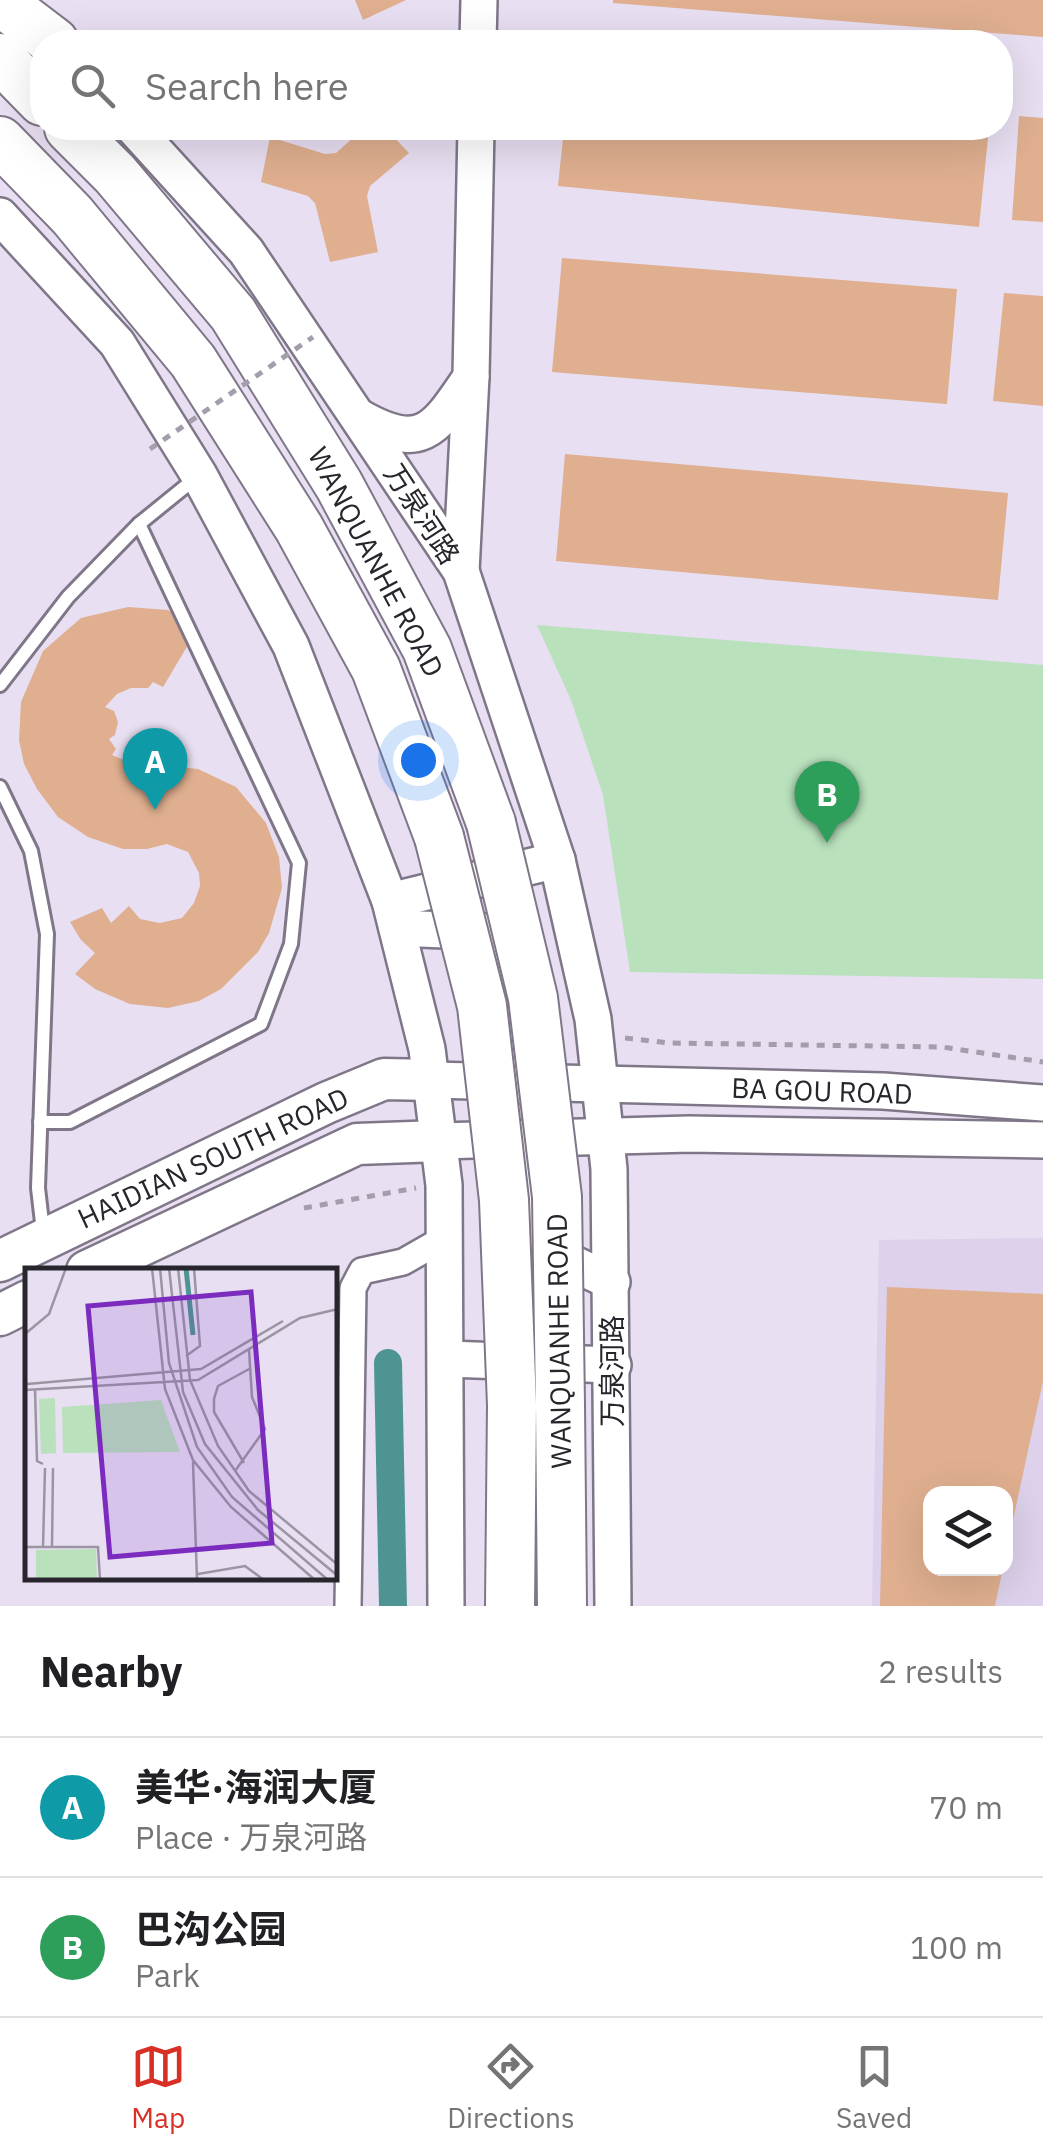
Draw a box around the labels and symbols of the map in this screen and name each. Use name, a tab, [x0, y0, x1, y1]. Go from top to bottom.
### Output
street label: WANQUANHE ROAD	[300, 440, 453, 683]
street label: 万泉河路	[376, 457, 468, 571]
pin: A	[122, 728, 188, 810]
your location	[393, 735, 444, 786]
pin: B	[794, 760, 860, 843]
street label: BA GOU ROAD	[731, 1069, 913, 1112]
street label: HAIDIAN SOUTH ROAD	[71, 1079, 354, 1237]
street label: WANQUANHE ROAD	[538, 1213, 579, 1469]
inset map	[25, 1268, 338, 1581]
street label: 万泉河路	[593, 1315, 630, 1427]

